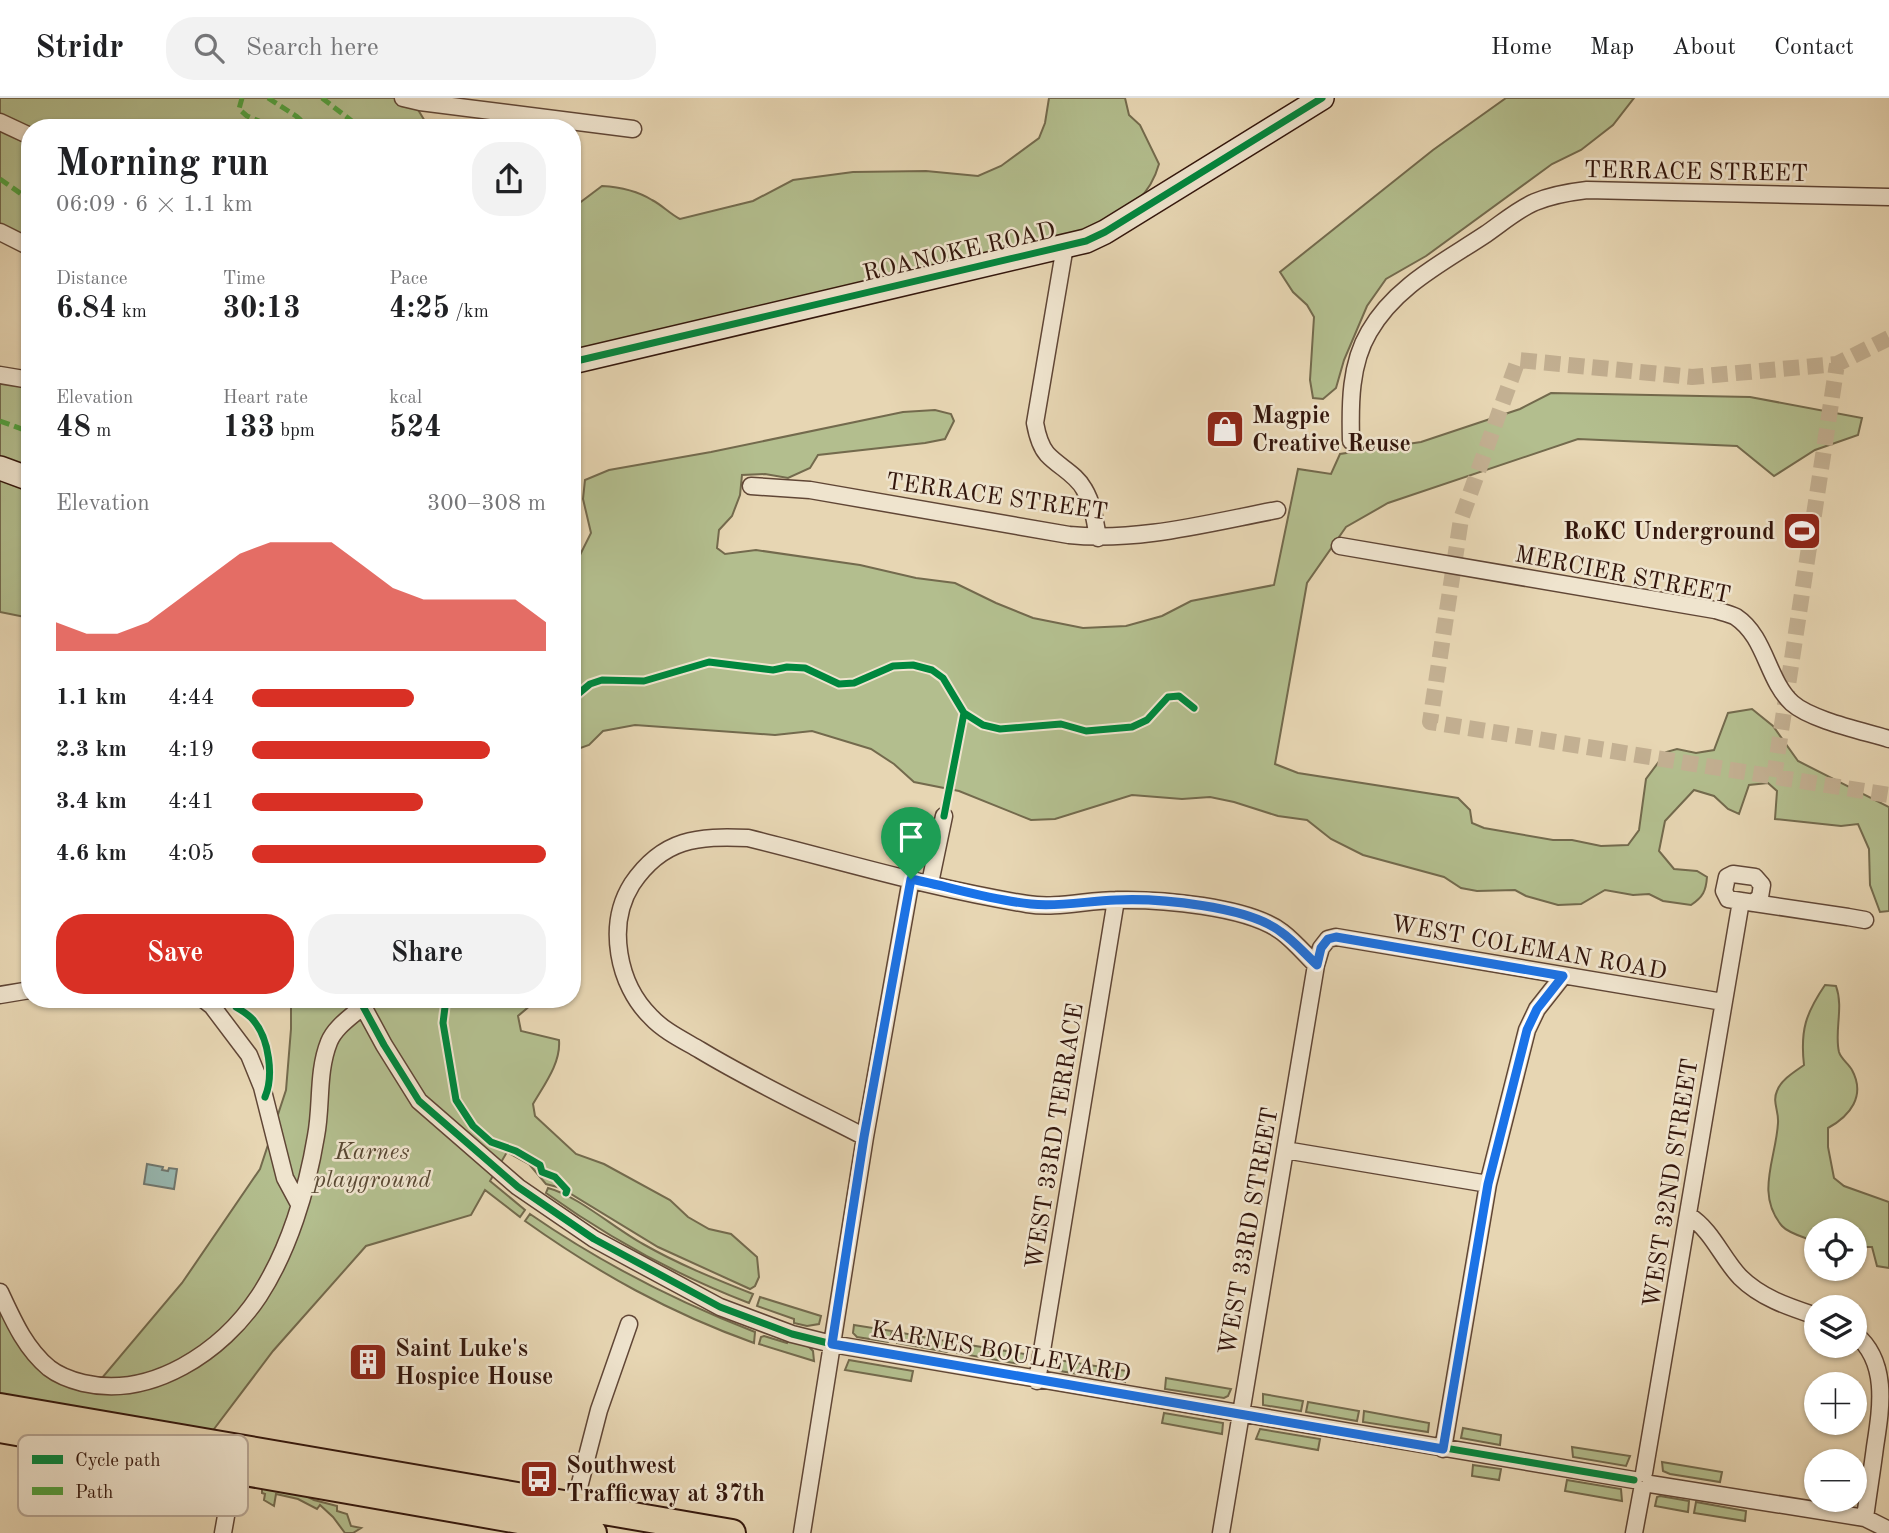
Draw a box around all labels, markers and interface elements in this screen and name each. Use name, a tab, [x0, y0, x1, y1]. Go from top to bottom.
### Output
search box	[166, 17, 656, 80]
icon: search	[190, 29, 228, 67]
text: Stridr	[35, 32, 124, 65]
text: Search here	[246, 35, 379, 61]
text: Home	[1491, 36, 1552, 60]
text: Map	[1590, 36, 1634, 60]
text: About	[1672, 36, 1736, 60]
text: Contact	[1774, 36, 1854, 60]
button: share	[472, 142, 546, 216]
text: Morning run	[56, 146, 269, 184]
street label: TERRACE STREET	[1584, 159, 1808, 187]
text: 06:09 · 6 × 1.1 km	[56, 193, 253, 216]
street label: ROANOKE ROAD	[861, 219, 1058, 287]
text: Distance	[56, 270, 128, 289]
text: Time	[223, 270, 265, 289]
text: Pace	[389, 270, 428, 289]
text: 6.84	[56, 294, 117, 324]
text: 30:13	[223, 294, 301, 324]
text: 4:25	[389, 294, 450, 324]
text: km	[117, 303, 147, 322]
text: /km	[450, 303, 489, 322]
text: Elevation	[56, 389, 133, 408]
text: Heart rate	[223, 389, 308, 408]
text: kcal	[389, 389, 422, 408]
place label: Magpie Creative Reuse	[1252, 405, 1411, 457]
shop icon: Magpie Creative Reuse	[1204, 408, 1246, 450]
text: 48	[56, 413, 91, 443]
text: 133	[223, 413, 275, 443]
text: 524	[389, 413, 442, 443]
text: m	[91, 422, 111, 441]
text: bpm	[275, 422, 315, 441]
street label: TERRACE STREET	[884, 471, 1109, 525]
text: Elevation	[56, 492, 150, 515]
text: 300–308 m	[427, 492, 546, 515]
sports icon: RoKC Underground	[1781, 510, 1823, 552]
place label: RoKC Underground	[1563, 521, 1775, 545]
street label: MERCIER STREET	[1513, 543, 1733, 609]
text: 1.1 km	[56, 686, 127, 709]
text: 4:44	[168, 686, 214, 709]
text: 2.3 km	[56, 738, 127, 761]
text: 4:19	[168, 738, 214, 761]
text: 3.4 km	[56, 790, 127, 813]
text: 4:41	[168, 790, 214, 813]
pin	[881, 807, 941, 879]
icon: arrive	[892, 818, 930, 856]
text: 4.6 km	[56, 842, 127, 865]
text: 4:05	[168, 842, 214, 865]
street label: WEST COLEMAN ROAD	[1389, 913, 1668, 985]
button: Save	[56, 914, 294, 994]
button: Share	[308, 914, 546, 994]
street label: WEST 33RD TERRACE	[1023, 1001, 1089, 1271]
street label: WEST 32ND STREET	[1640, 1057, 1704, 1310]
street label: WEST 33RD STREET	[1216, 1106, 1284, 1357]
park label: Karnes playground	[311, 1141, 431, 1193]
map controls	[1804, 1218, 1867, 1512]
button: locate	[1804, 1218, 1867, 1281]
button: layers	[1804, 1295, 1867, 1358]
street label: KARNES BOULEVARD	[869, 1318, 1133, 1388]
place label: Saint Luke's Hospice House	[395, 1338, 553, 1390]
building icon: Saint Luke's Hospice House	[347, 1341, 389, 1383]
button: +	[1804, 1372, 1867, 1435]
legend	[18, 1435, 248, 1516]
button: −	[1804, 1449, 1867, 1512]
text: Cycle path	[75, 1452, 161, 1471]
place label: Southwest Trafficway at 37th	[566, 1455, 765, 1507]
bus stop icon: Southwest Trafficway at 37th	[518, 1458, 560, 1500]
text: Path	[75, 1484, 113, 1503]

